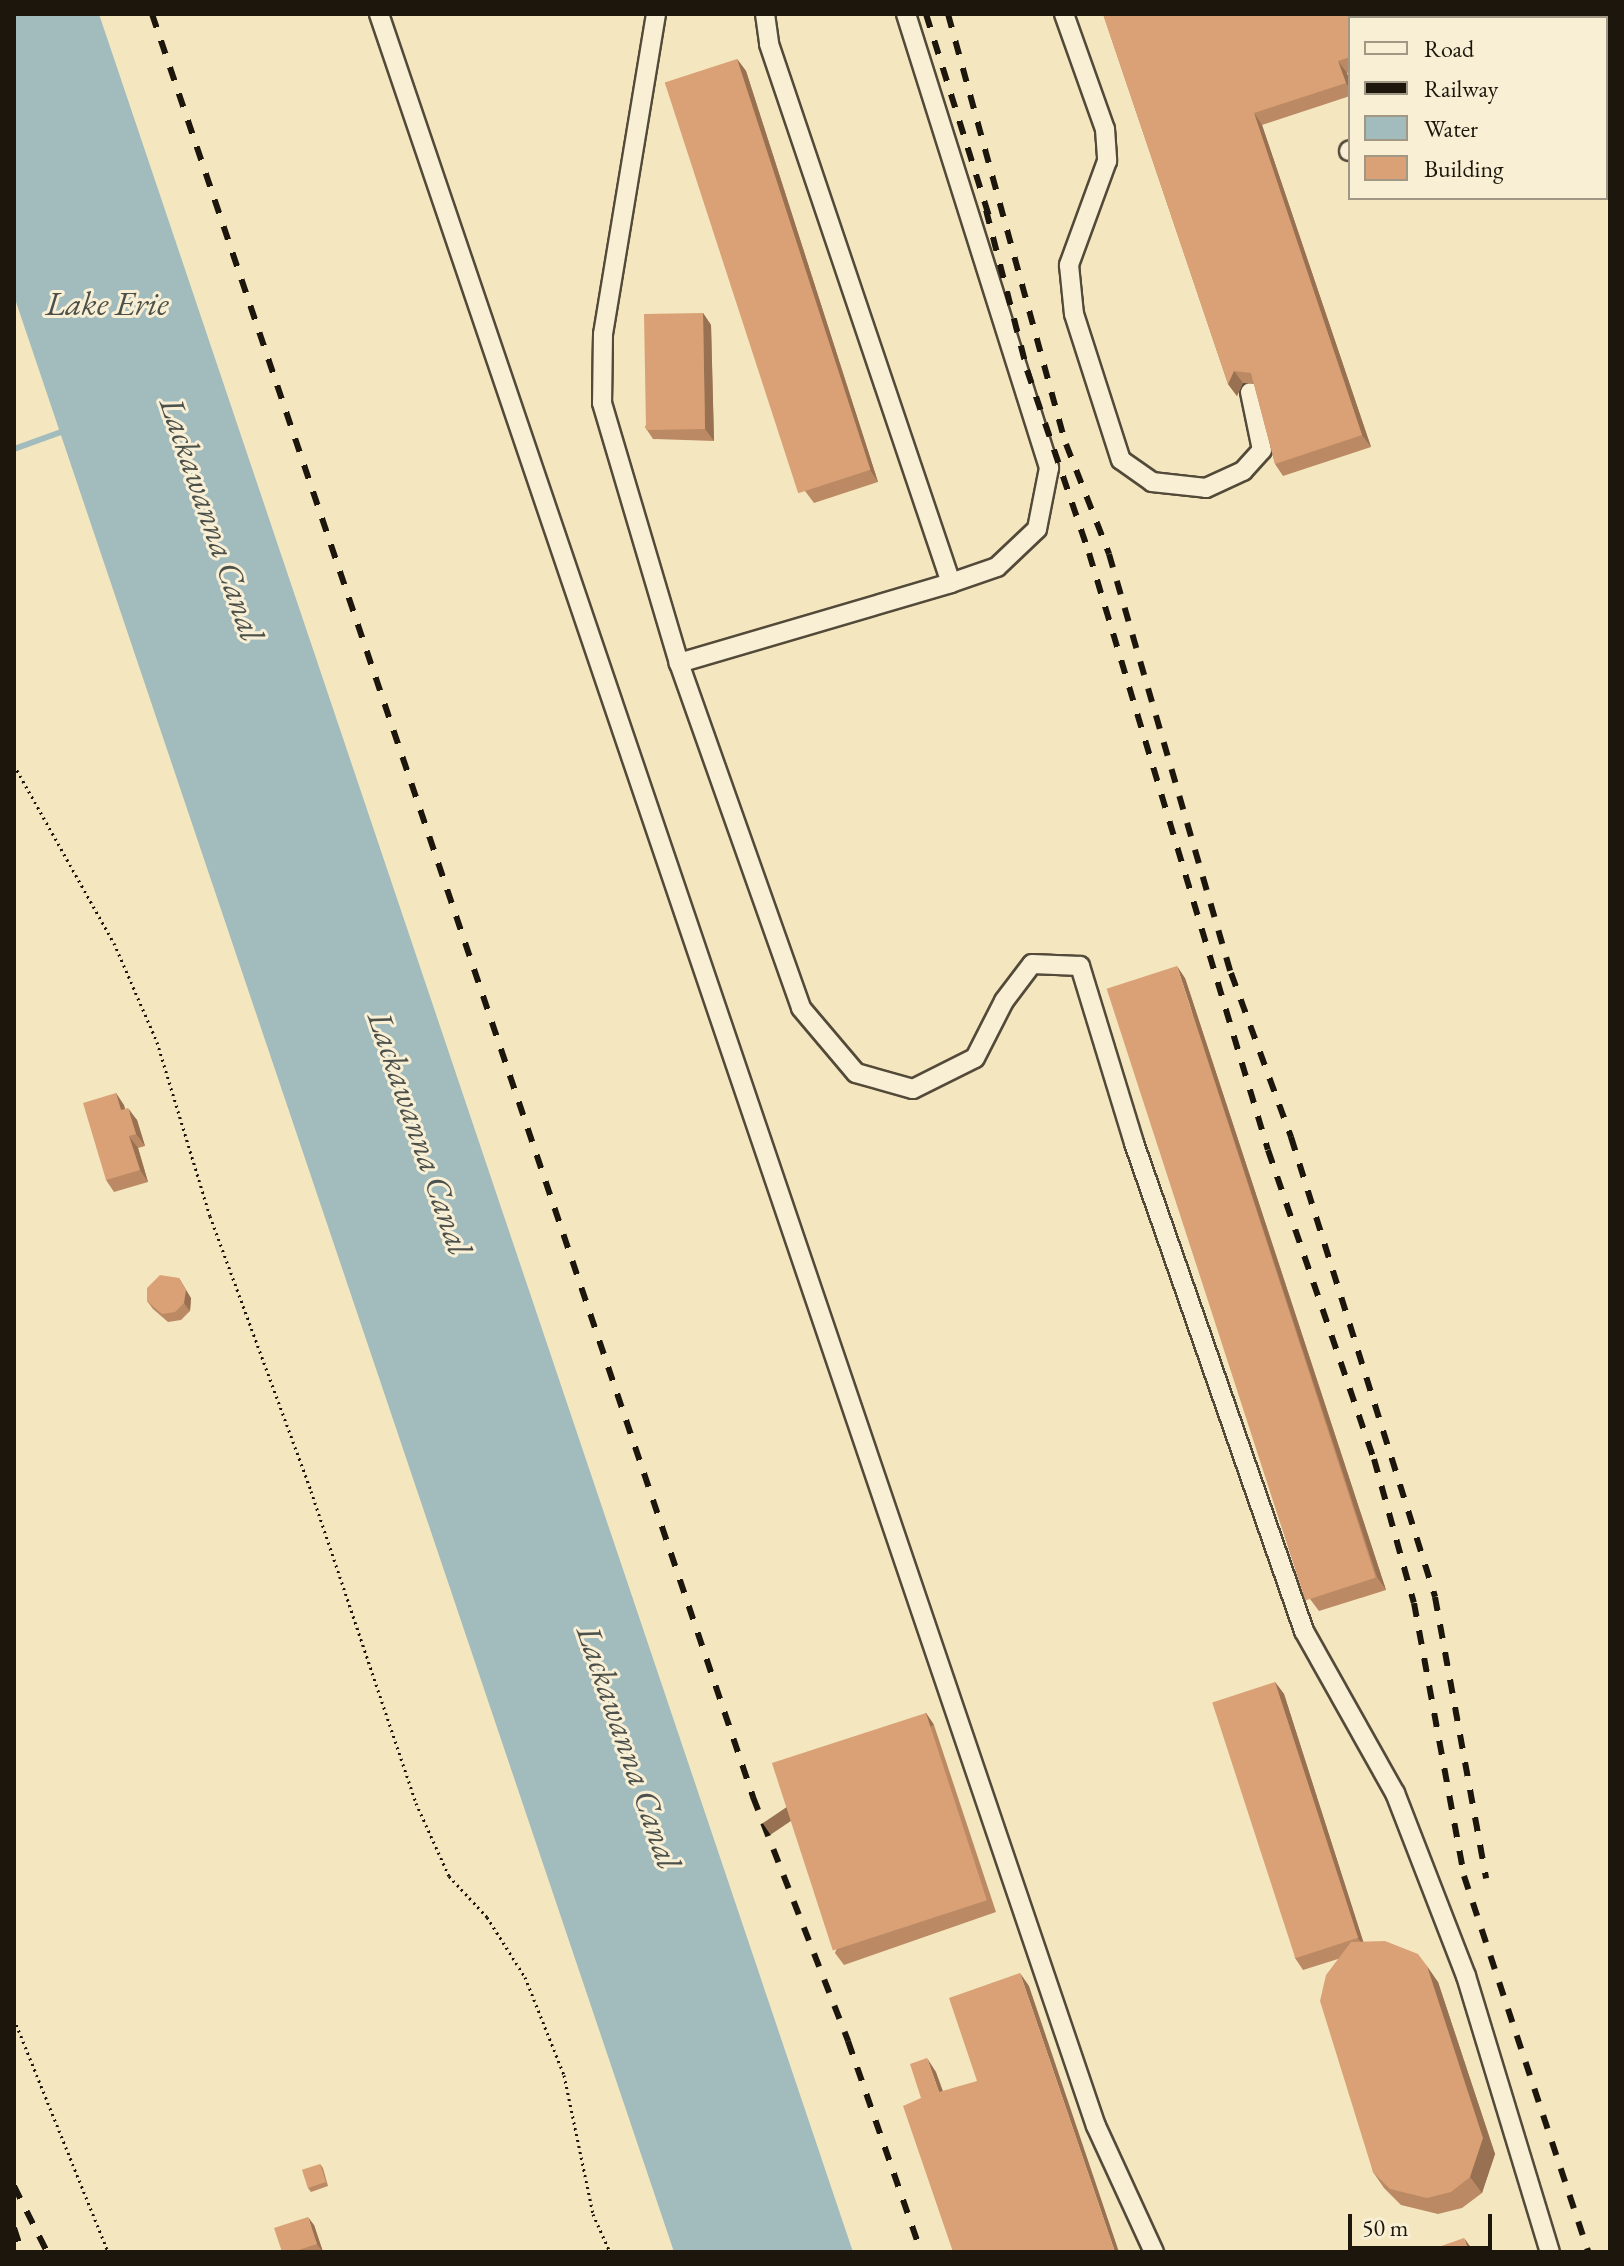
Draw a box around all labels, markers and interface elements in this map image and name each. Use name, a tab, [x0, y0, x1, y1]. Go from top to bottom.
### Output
legend	[1348, 16, 1608, 200]
text: Road	[1424, 33, 1474, 64]
text: Railway	[1424, 73, 1498, 104]
text: Water	[1424, 113, 1478, 144]
text: Building	[1424, 153, 1504, 184]
water label: Lake Erie	[45, 284, 169, 324]
water label: Lackawanna Canal	[151, 392, 273, 646]
water label: Lackawanna Canal	[359, 1006, 481, 1260]
water label: Lackawanna Canal	[568, 1620, 690, 1874]
scale bar	[1352, 2198, 1496, 2248]
text: 50 m	[1362, 2212, 1409, 2243]

